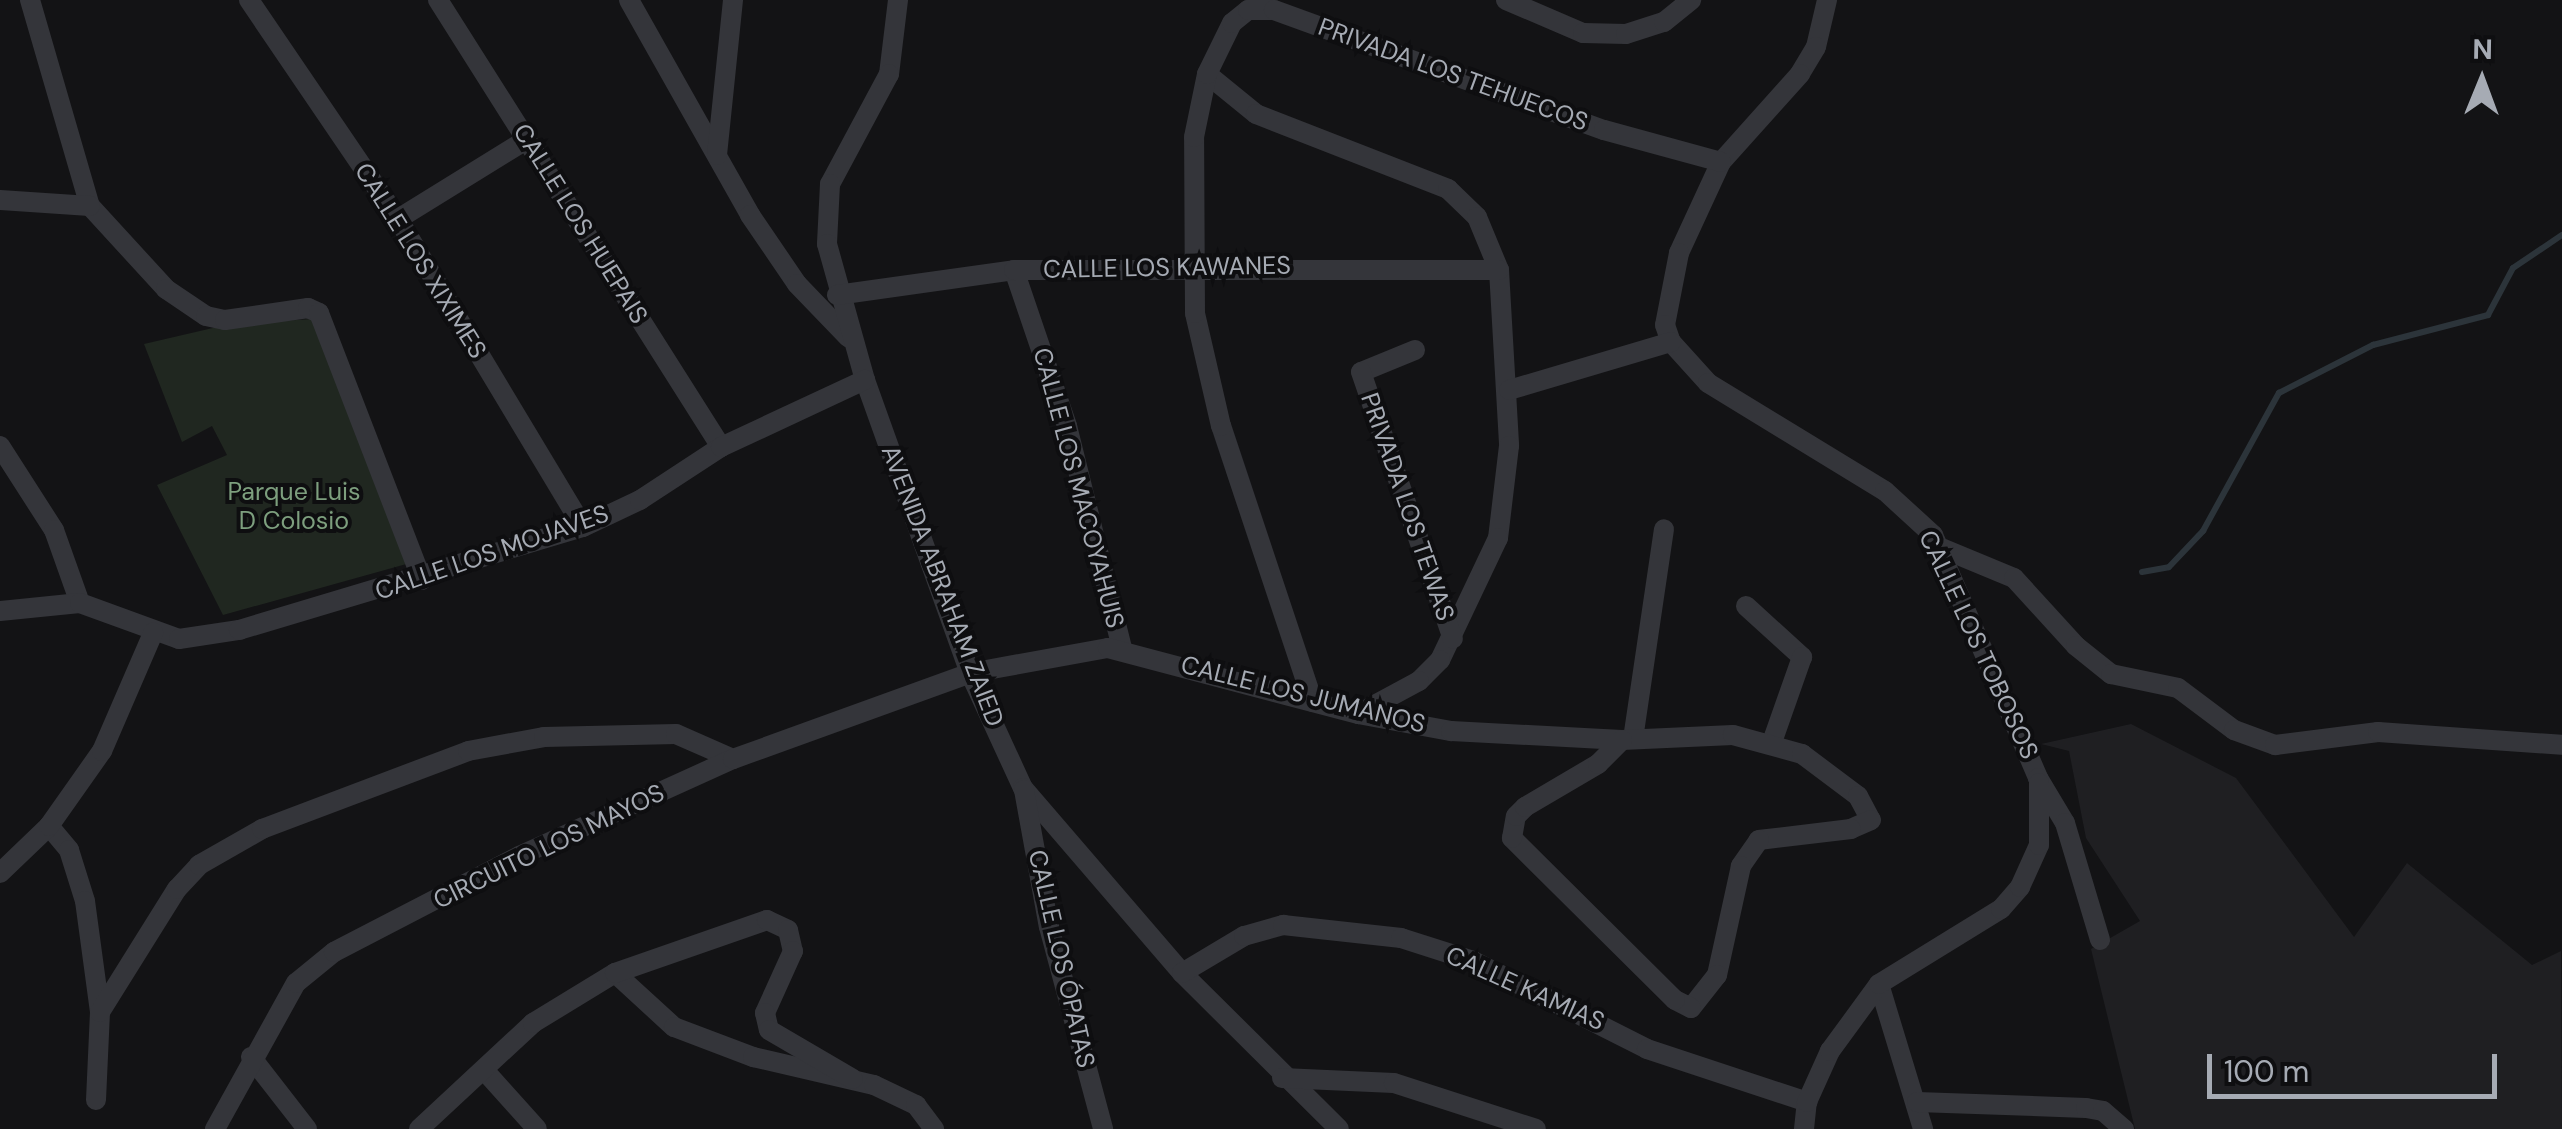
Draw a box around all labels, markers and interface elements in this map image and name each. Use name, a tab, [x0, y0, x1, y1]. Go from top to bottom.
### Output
street label: PRIVADA LOS TEHUECOS	[1314, 12, 1592, 138]
north arrow	[2432, 30, 2532, 130]
text: N	[2472, 31, 2493, 68]
street label: CALLE LOS HUEPAIS	[506, 119, 654, 329]
street label: CALLE LOS XIXIMES	[348, 158, 492, 364]
street label: CALLE LOS KAWANES	[1043, 251, 1291, 285]
street label: CALLE LOS MACOYAHUIS	[1026, 345, 1130, 631]
street label: PRIVADA LOS TEWAS	[1354, 389, 1460, 625]
street label: AVENIDA ABRAHAM ZAIED	[874, 441, 1010, 731]
park label: Parque Luis D Colosio	[227, 478, 361, 537]
street label: CALLE LOS MOJAVES	[371, 499, 613, 607]
street label: CALLE LOS TOBOSOS	[1912, 526, 2044, 764]
street label: CALLE LOS JUMANOS	[1178, 650, 1428, 740]
street label: CIRCUITO LOS MAYOS	[429, 778, 669, 916]
street label: CALLE LOS ÓPATAS	[1021, 847, 1101, 1071]
street label: CALLE KAMIAS	[1441, 941, 1609, 1037]
scale bar	[2212, 1034, 2502, 1096]
text: 100 m	[2224, 1052, 2309, 1091]

